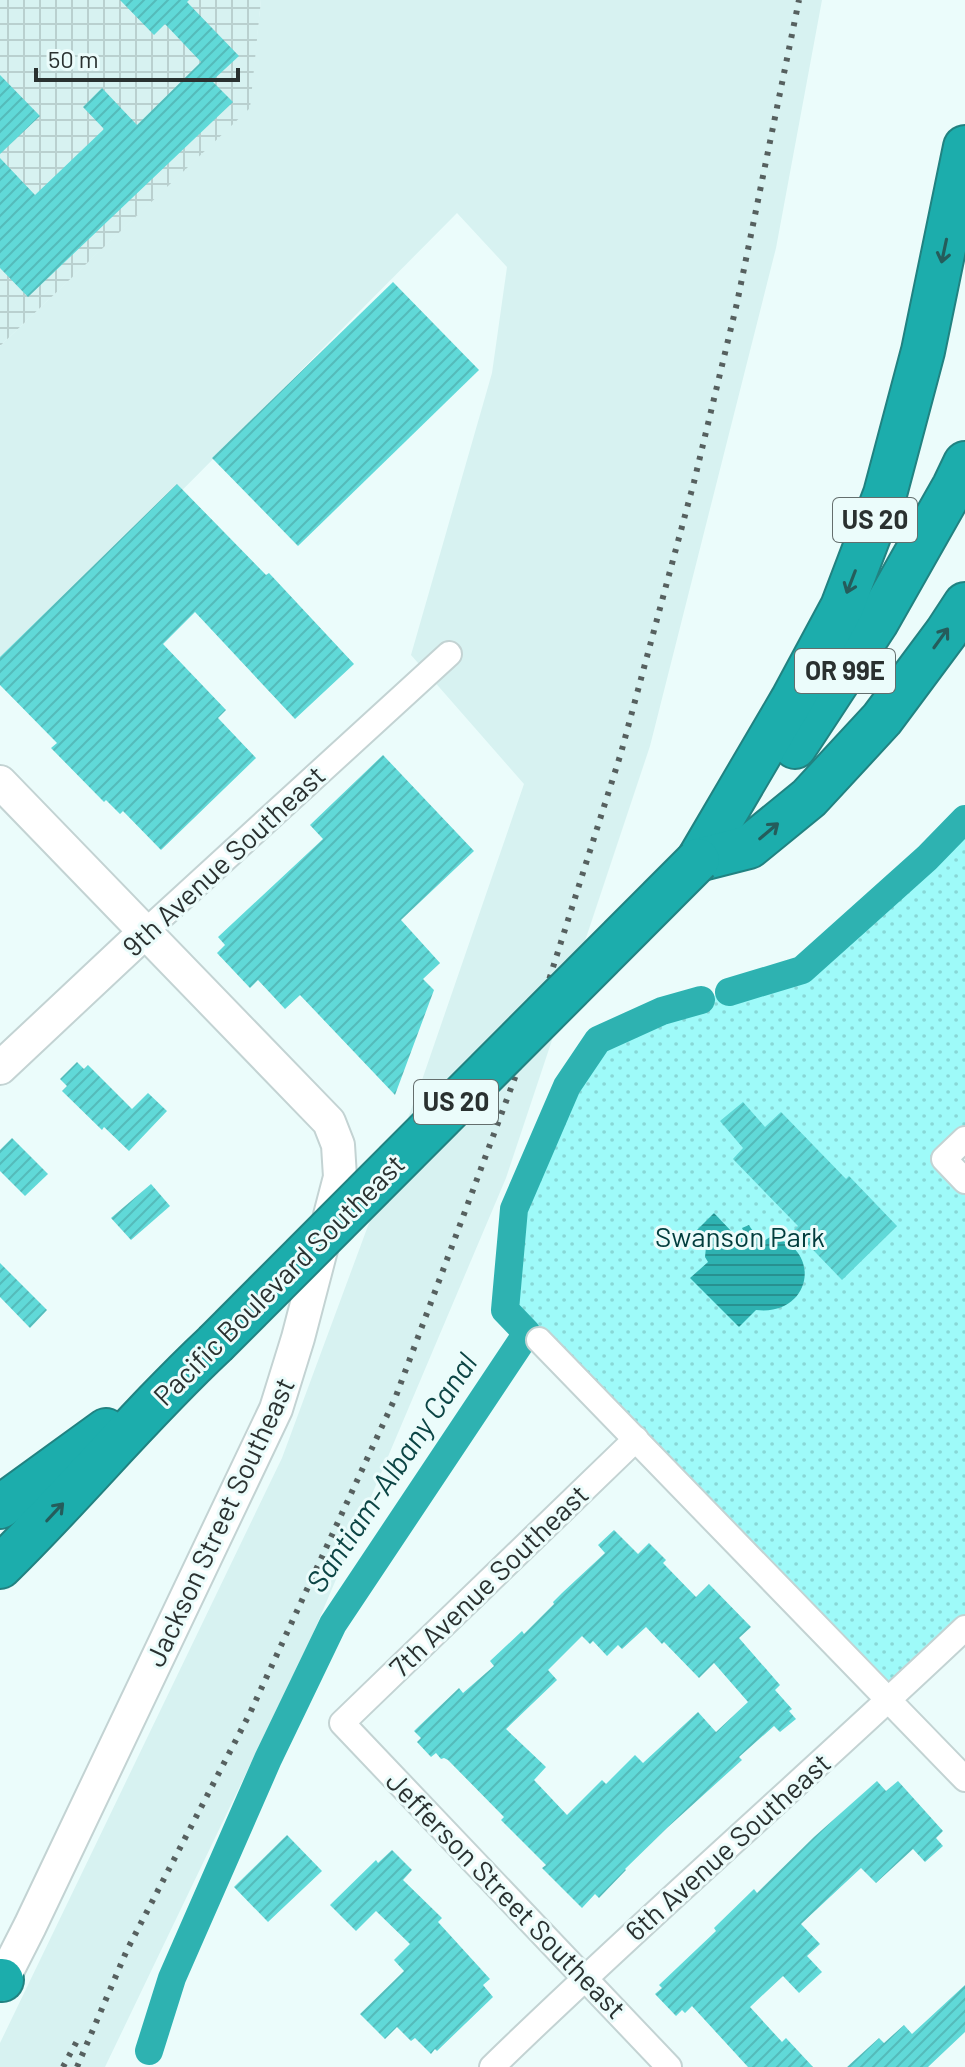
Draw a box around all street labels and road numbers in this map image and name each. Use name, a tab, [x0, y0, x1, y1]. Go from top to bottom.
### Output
road number: US 20	[833, 498, 917, 542]
road number: OR 99E	[795, 649, 895, 693]
street label: 9th Avenue Southeast	[115, 758, 332, 963]
road number: US 20	[414, 1080, 498, 1124]
street label: Pacific Boulevard Southeast	[146, 1147, 411, 1412]
street label: Jackson Street Southeast	[137, 1372, 301, 1671]
street label: 7th Avenue Southeast	[382, 1477, 595, 1684]
street label: 6th Avenue Southeast	[618, 1745, 837, 1947]
street label: Jefferson Street Southeast	[380, 1764, 634, 2025]

